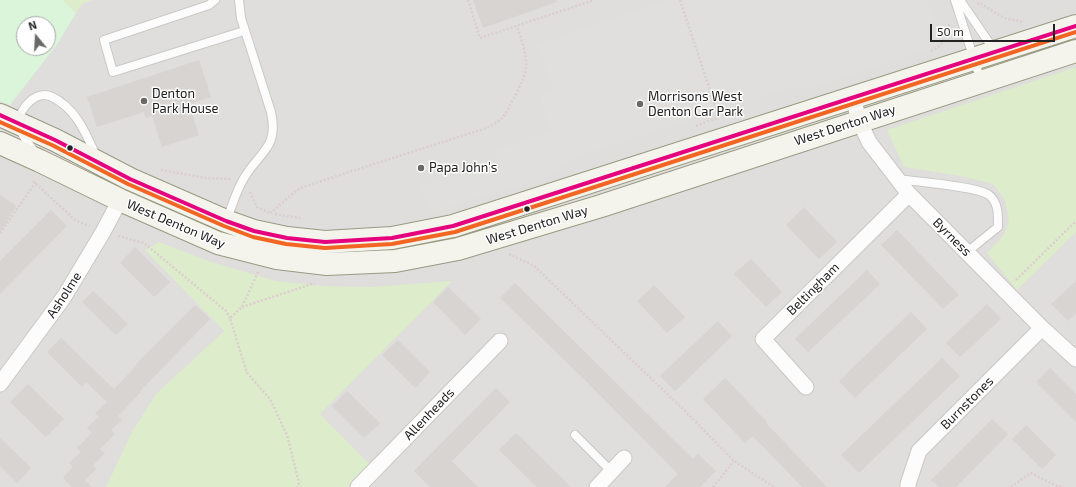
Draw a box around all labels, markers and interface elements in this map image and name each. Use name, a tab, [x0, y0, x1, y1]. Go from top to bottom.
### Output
north arrow	[16, 16, 56, 56]
scale bar	[932, 16, 1057, 42]
text: N	[27, 18, 38, 32]
text: 50 m	[937, 24, 964, 38]
place label: Denton Park House	[152, 86, 219, 117]
place label: Morrisons West Denton Car Park	[648, 89, 743, 120]
marker: Denton Park House	[139, 96, 149, 106]
marker: Morrisons West Denton Car Park	[635, 99, 645, 109]
street label: West Denton Way	[792, 101, 898, 149]
unlabelled marker	[65, 143, 75, 153]
place label: Papa John's	[429, 160, 497, 176]
marker: Papa John's	[416, 163, 426, 173]
street label: West Denton Way	[124, 196, 228, 252]
street label: West Denton Way	[484, 202, 590, 248]
unlabelled marker	[522, 204, 532, 214]
street label: Byrness	[930, 215, 974, 259]
street label: Beltingham	[783, 259, 843, 319]
street label: Asholme	[43, 269, 85, 321]
street label: Burnstones	[937, 373, 997, 433]
street label: Allenheads	[400, 385, 458, 443]

